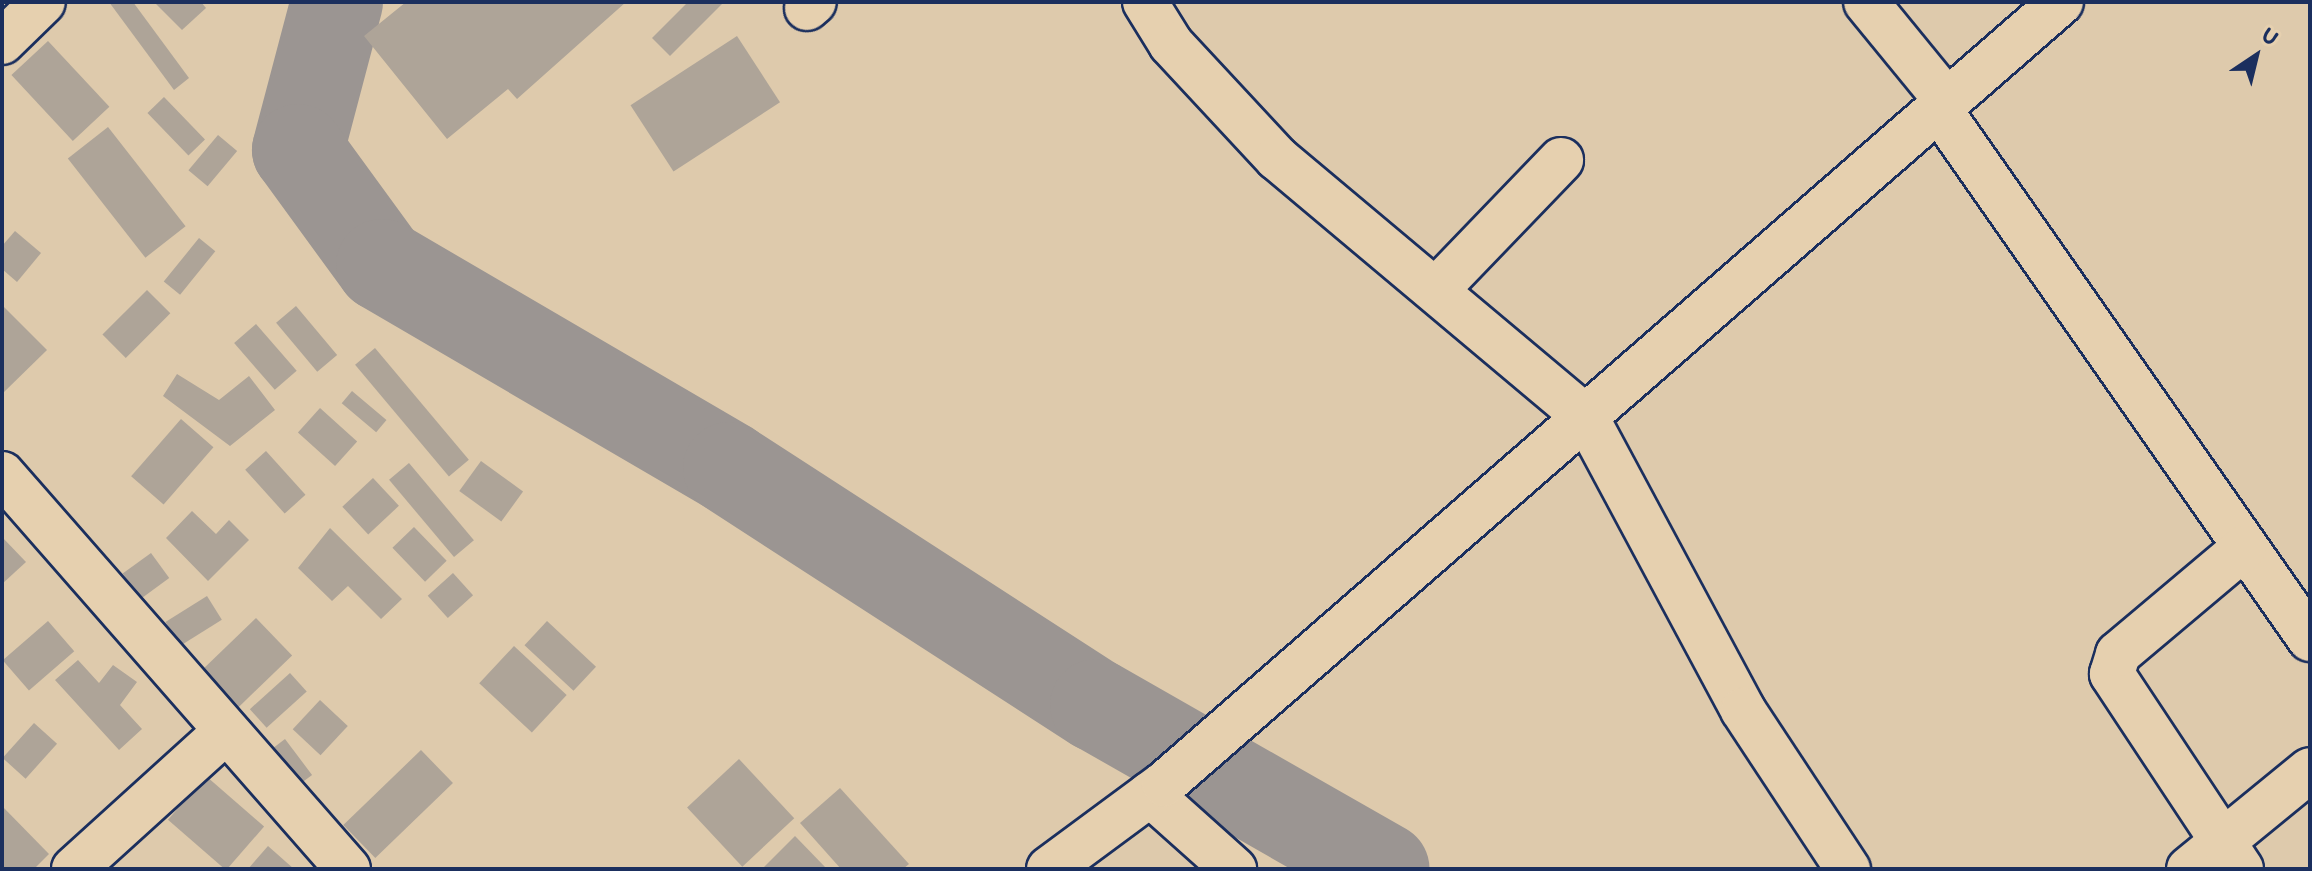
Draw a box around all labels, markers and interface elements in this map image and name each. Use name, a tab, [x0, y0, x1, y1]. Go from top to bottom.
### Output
north arrow	[2216, 16, 2296, 96]
text: U	[2256, 21, 2284, 51]

